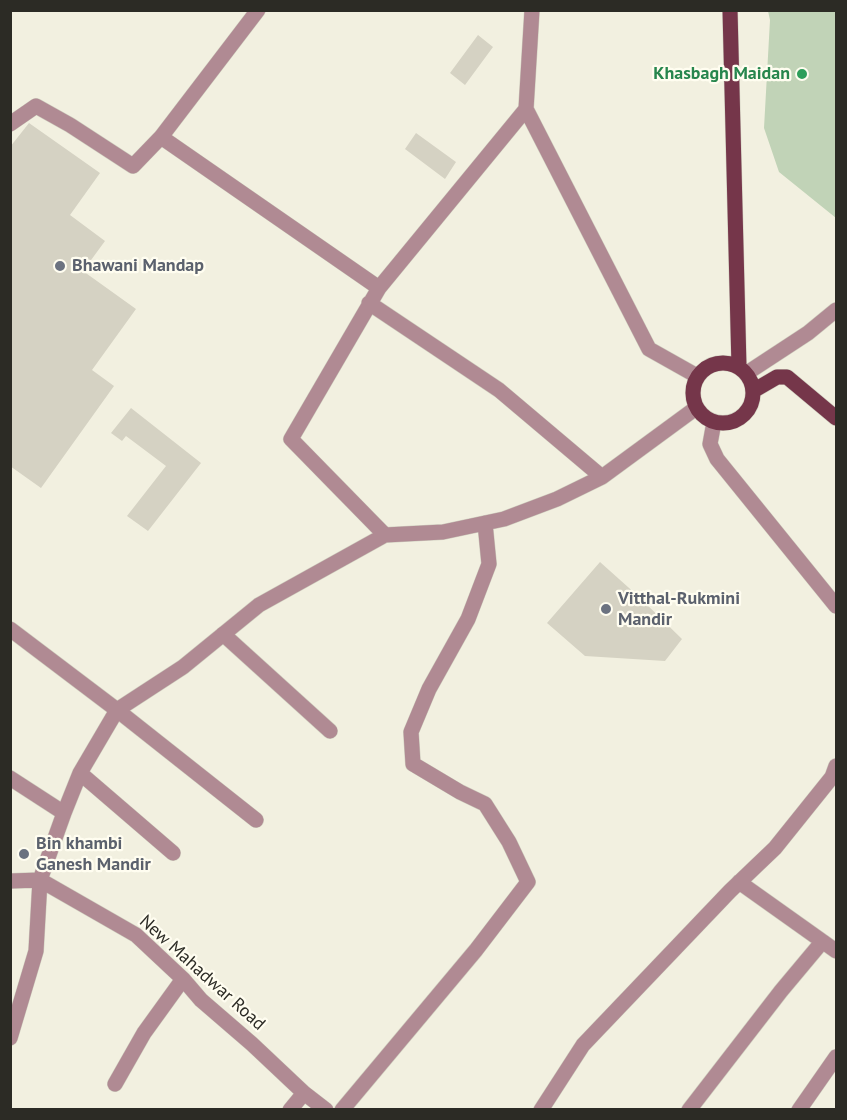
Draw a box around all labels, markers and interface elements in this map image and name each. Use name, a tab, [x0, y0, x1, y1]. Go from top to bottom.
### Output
place label: Khasbagh Maidan	[653, 63, 790, 85]
marker: Khasbagh Maidan	[795, 67, 809, 81]
place label: Bhawani Mandap	[72, 255, 204, 277]
marker: Bhawani Mandap	[53, 259, 67, 273]
place label: Vitthal-Rukmini Mandir	[618, 588, 740, 630]
marker: Vitthal-Rukmini Mandir	[599, 602, 613, 616]
place label: Bin khambi Ganesh Mandir	[36, 833, 151, 876]
marker: Bin khambi Ganesh Mandir	[17, 847, 31, 861]
street label: New Mahadwar Road	[135, 911, 269, 1035]

